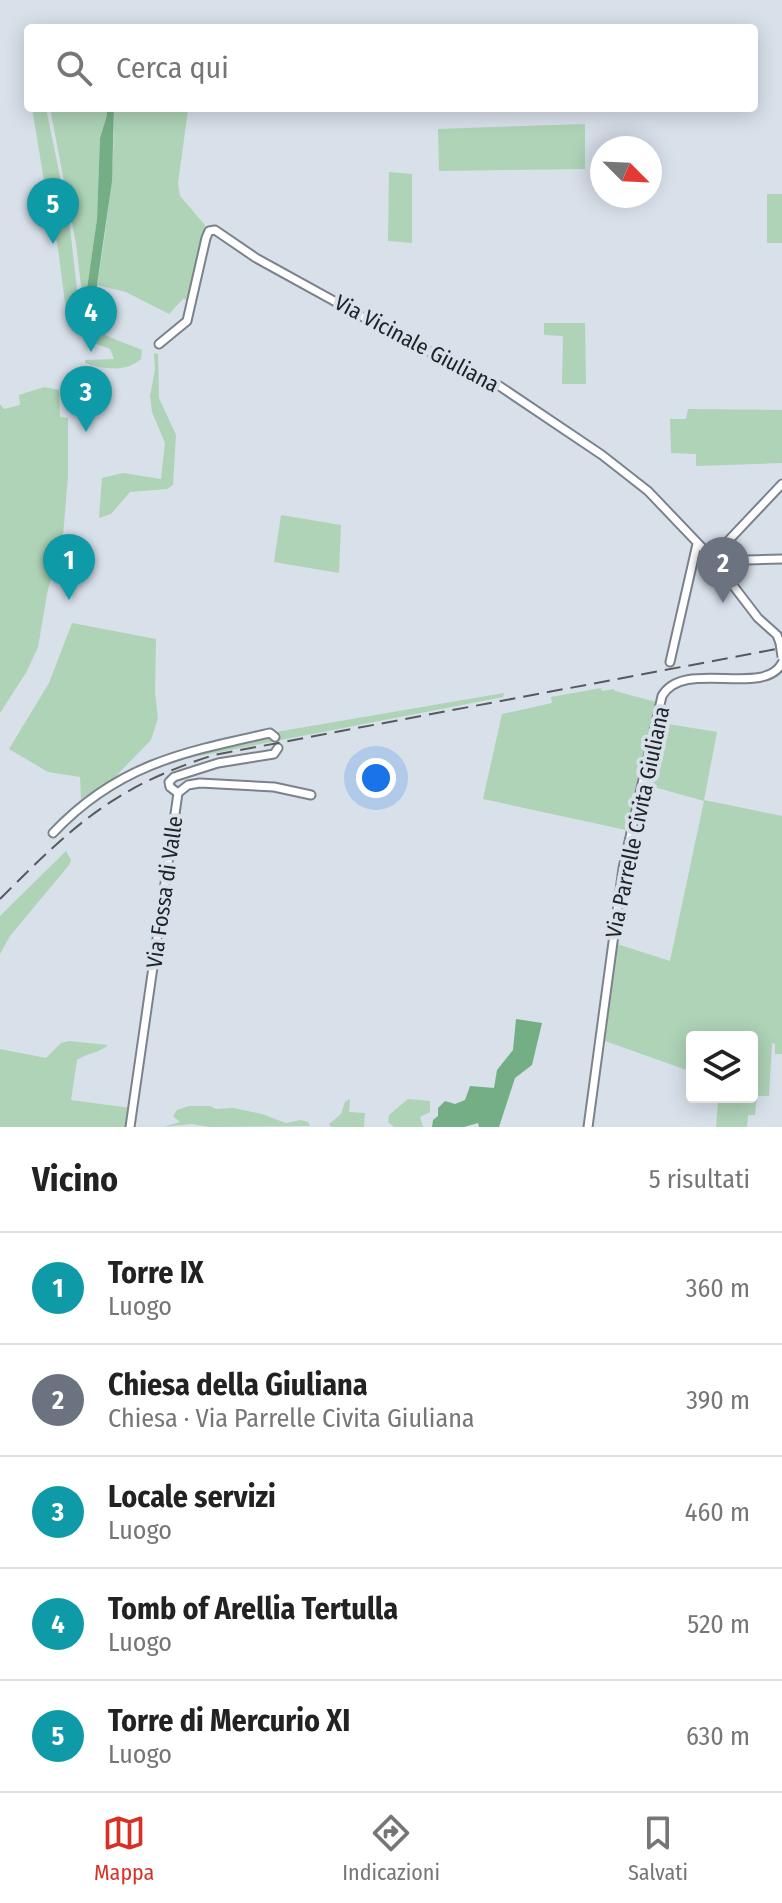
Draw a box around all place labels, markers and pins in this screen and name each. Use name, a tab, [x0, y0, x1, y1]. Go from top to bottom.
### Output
pin: 5	[27, 178, 79, 244]
pin: 4	[65, 286, 117, 352]
pin: 3	[60, 366, 112, 432]
pin: 1	[43, 534, 95, 600]
pin: 2	[697, 537, 749, 603]

